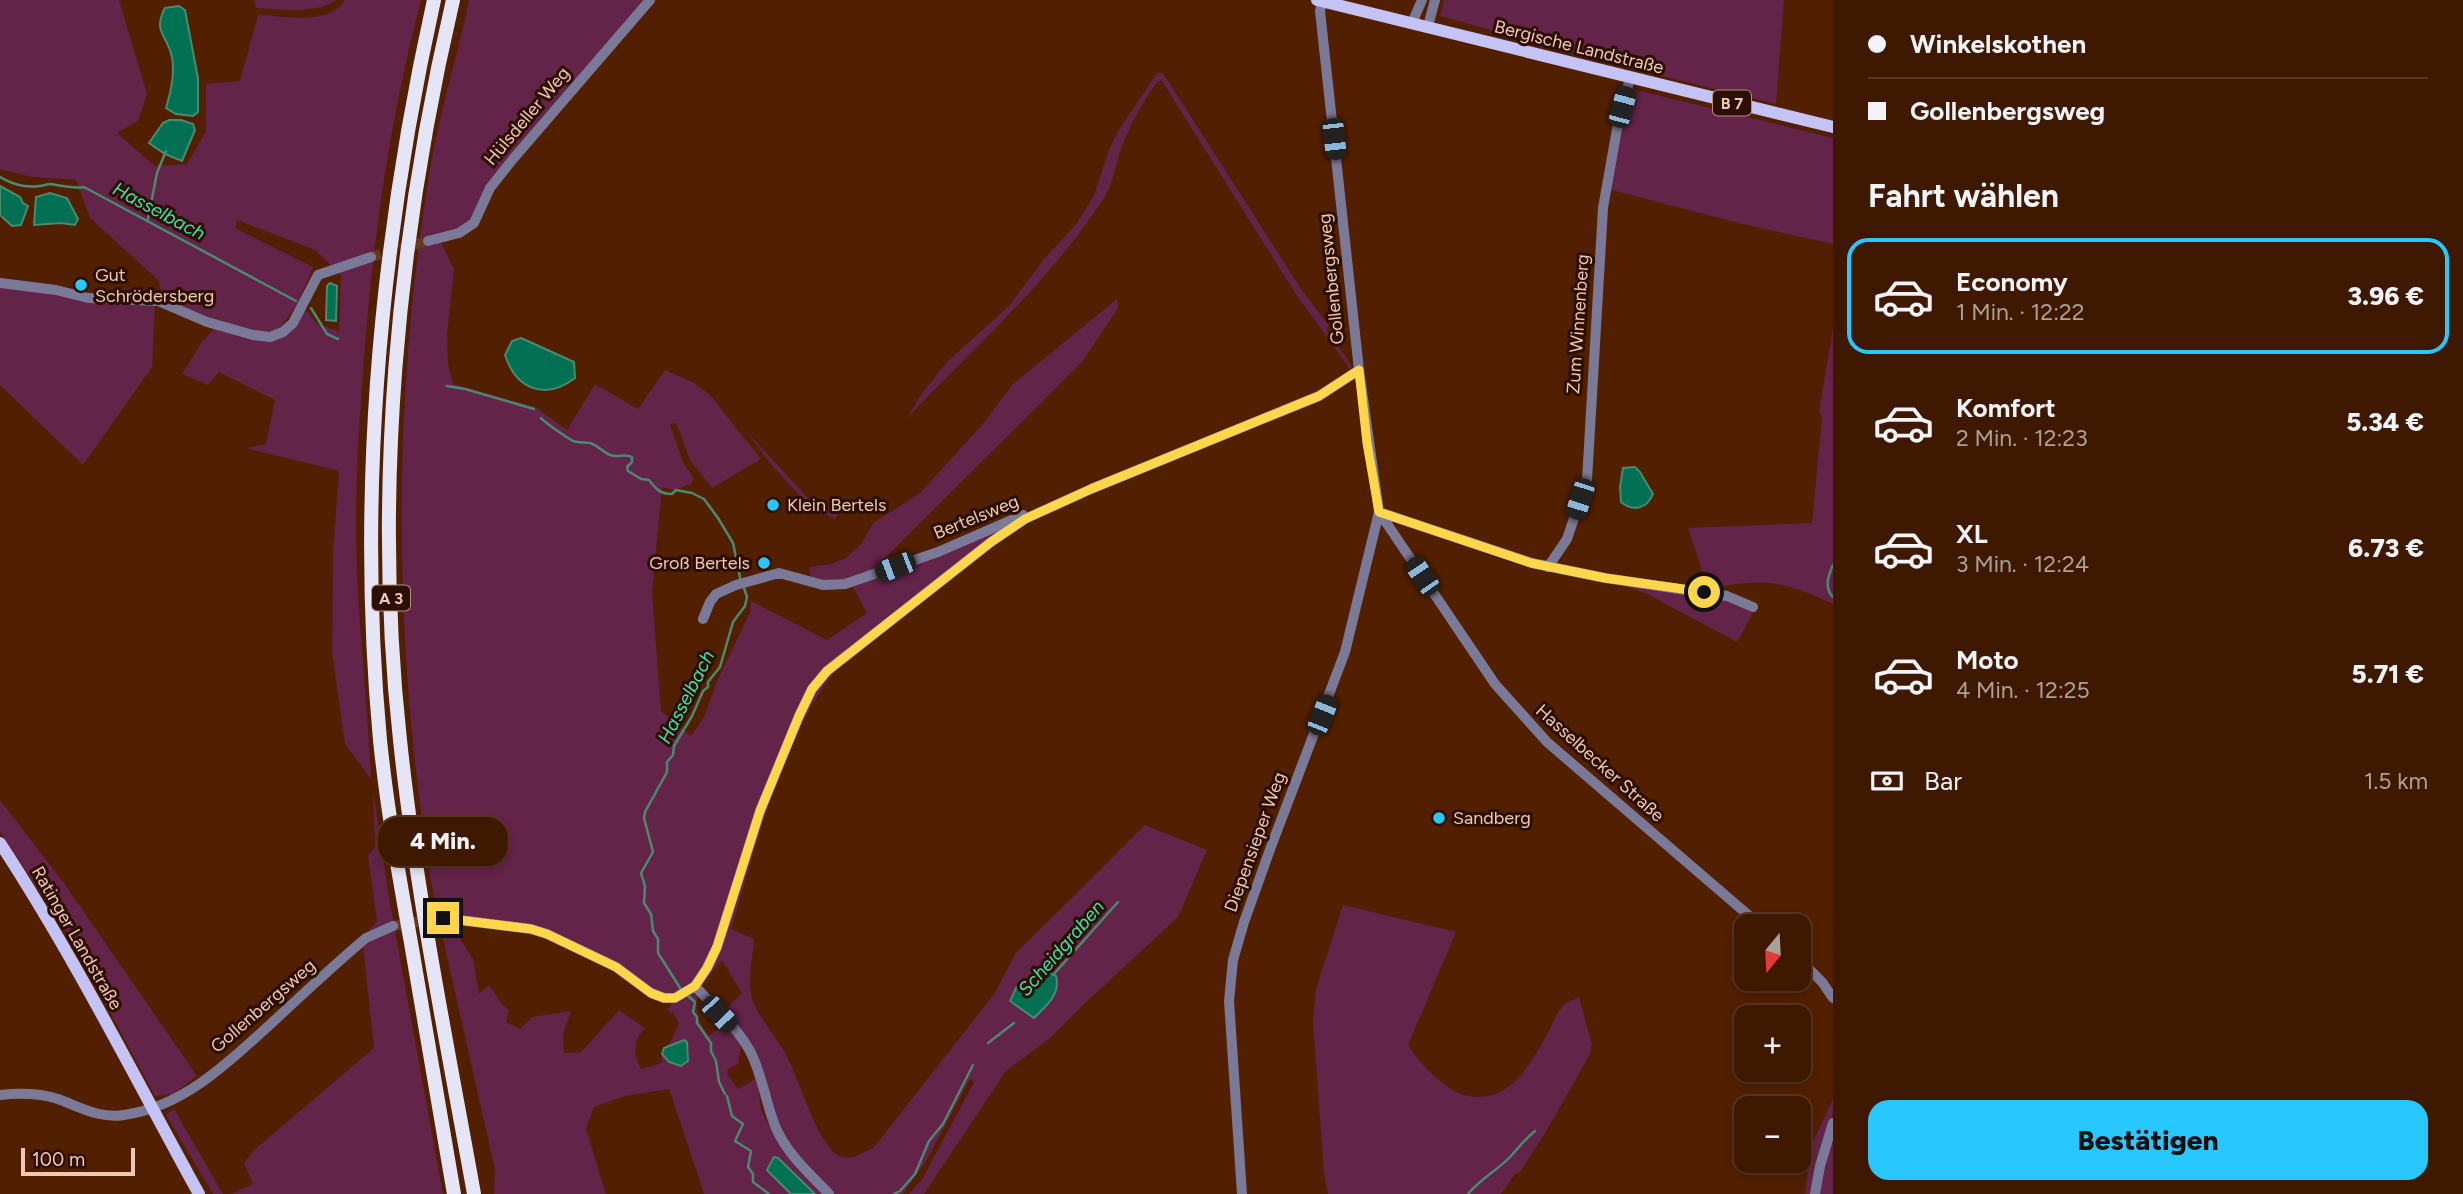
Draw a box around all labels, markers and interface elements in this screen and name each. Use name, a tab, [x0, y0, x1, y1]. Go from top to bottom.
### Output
street label: Bergische Landstraße	[1492, 15, 1666, 79]
text: Winkelskothen	[1910, 28, 2086, 60]
street label: Hülsdeller Weg	[480, 62, 574, 170]
car	[1607, 84, 1638, 130]
road number: B 7	[1713, 90, 1751, 116]
text: Gollenbergsweg	[1910, 95, 2105, 127]
car	[1322, 117, 1347, 161]
water label: Hasselbach	[109, 177, 209, 245]
text: Fahrt wählen	[1868, 177, 2059, 215]
street label: Gollenbergsweg	[1313, 212, 1349, 346]
street label: Zum Winnenberg	[1562, 254, 1594, 394]
place label: Gut Schrödersberg	[95, 264, 214, 307]
icon: car	[1872, 265, 1935, 328]
text: Economy	[1956, 266, 2068, 298]
marker: Gut Schrödersberg	[73, 277, 89, 293]
text: 3.96 €	[2347, 280, 2424, 312]
text: 1 Min. · 12:22	[1956, 298, 2085, 326]
icon: car	[1872, 391, 1935, 454]
text: Komfort	[1956, 392, 2056, 424]
text: 5.34 €	[2346, 406, 2424, 438]
text: 2 Min. · 12:23	[1956, 424, 2088, 452]
car	[1564, 476, 1597, 522]
street label: Bertelsweg	[930, 490, 1022, 544]
place label: Klein Bertels	[787, 494, 886, 516]
marker: Klein Bertels	[765, 497, 781, 513]
icon: car	[1872, 517, 1935, 580]
text: XL	[1956, 518, 1988, 550]
text: 6.73 €	[2348, 532, 2424, 564]
car	[872, 550, 919, 584]
text: 3 Min. · 12:24	[1956, 550, 2089, 578]
place label: Groß Bertels	[649, 552, 750, 574]
car	[1402, 553, 1443, 599]
marker: Groß Bertels	[756, 555, 772, 571]
route start	[1688, 576, 1720, 608]
road number: A 3	[372, 586, 410, 610]
icon: car	[1872, 643, 1935, 706]
text: Moto	[1956, 644, 2019, 676]
water label: Hasselbach	[653, 646, 719, 747]
text: 5.71 €	[2352, 658, 2424, 690]
text: 4 Min. · 12:25	[1956, 676, 2090, 704]
car	[1305, 692, 1340, 738]
street label: Hasselbecker Straße	[1531, 699, 1669, 827]
icon: cash	[1868, 762, 1906, 800]
text: Bar	[1924, 765, 1962, 797]
text: 1.5 km	[2364, 767, 2428, 795]
street label: Diepensieper Weg	[1219, 769, 1291, 915]
place label: Sandberg	[1453, 807, 1531, 829]
marker: Sandberg	[1431, 810, 1447, 826]
callout: 4 Min.	[378, 816, 508, 866]
text: 4 Min.	[410, 827, 476, 855]
street label: Ratinger Landstraße	[27, 862, 127, 1014]
water label: Scheidgraben	[1013, 895, 1109, 1001]
route end	[427, 902, 459, 934]
north arrow	[1734, 914, 1811, 990]
map controls	[1734, 914, 1811, 1173]
street label: Gollenbergsweg	[206, 955, 320, 1057]
car	[697, 991, 742, 1037]
button: +	[1734, 1005, 1811, 1082]
button: −	[1734, 1096, 1811, 1173]
button: Bestätigen	[1868, 1100, 2428, 1180]
scale bar	[21, 1145, 135, 1177]
text: 100 m	[32, 1148, 85, 1171]

